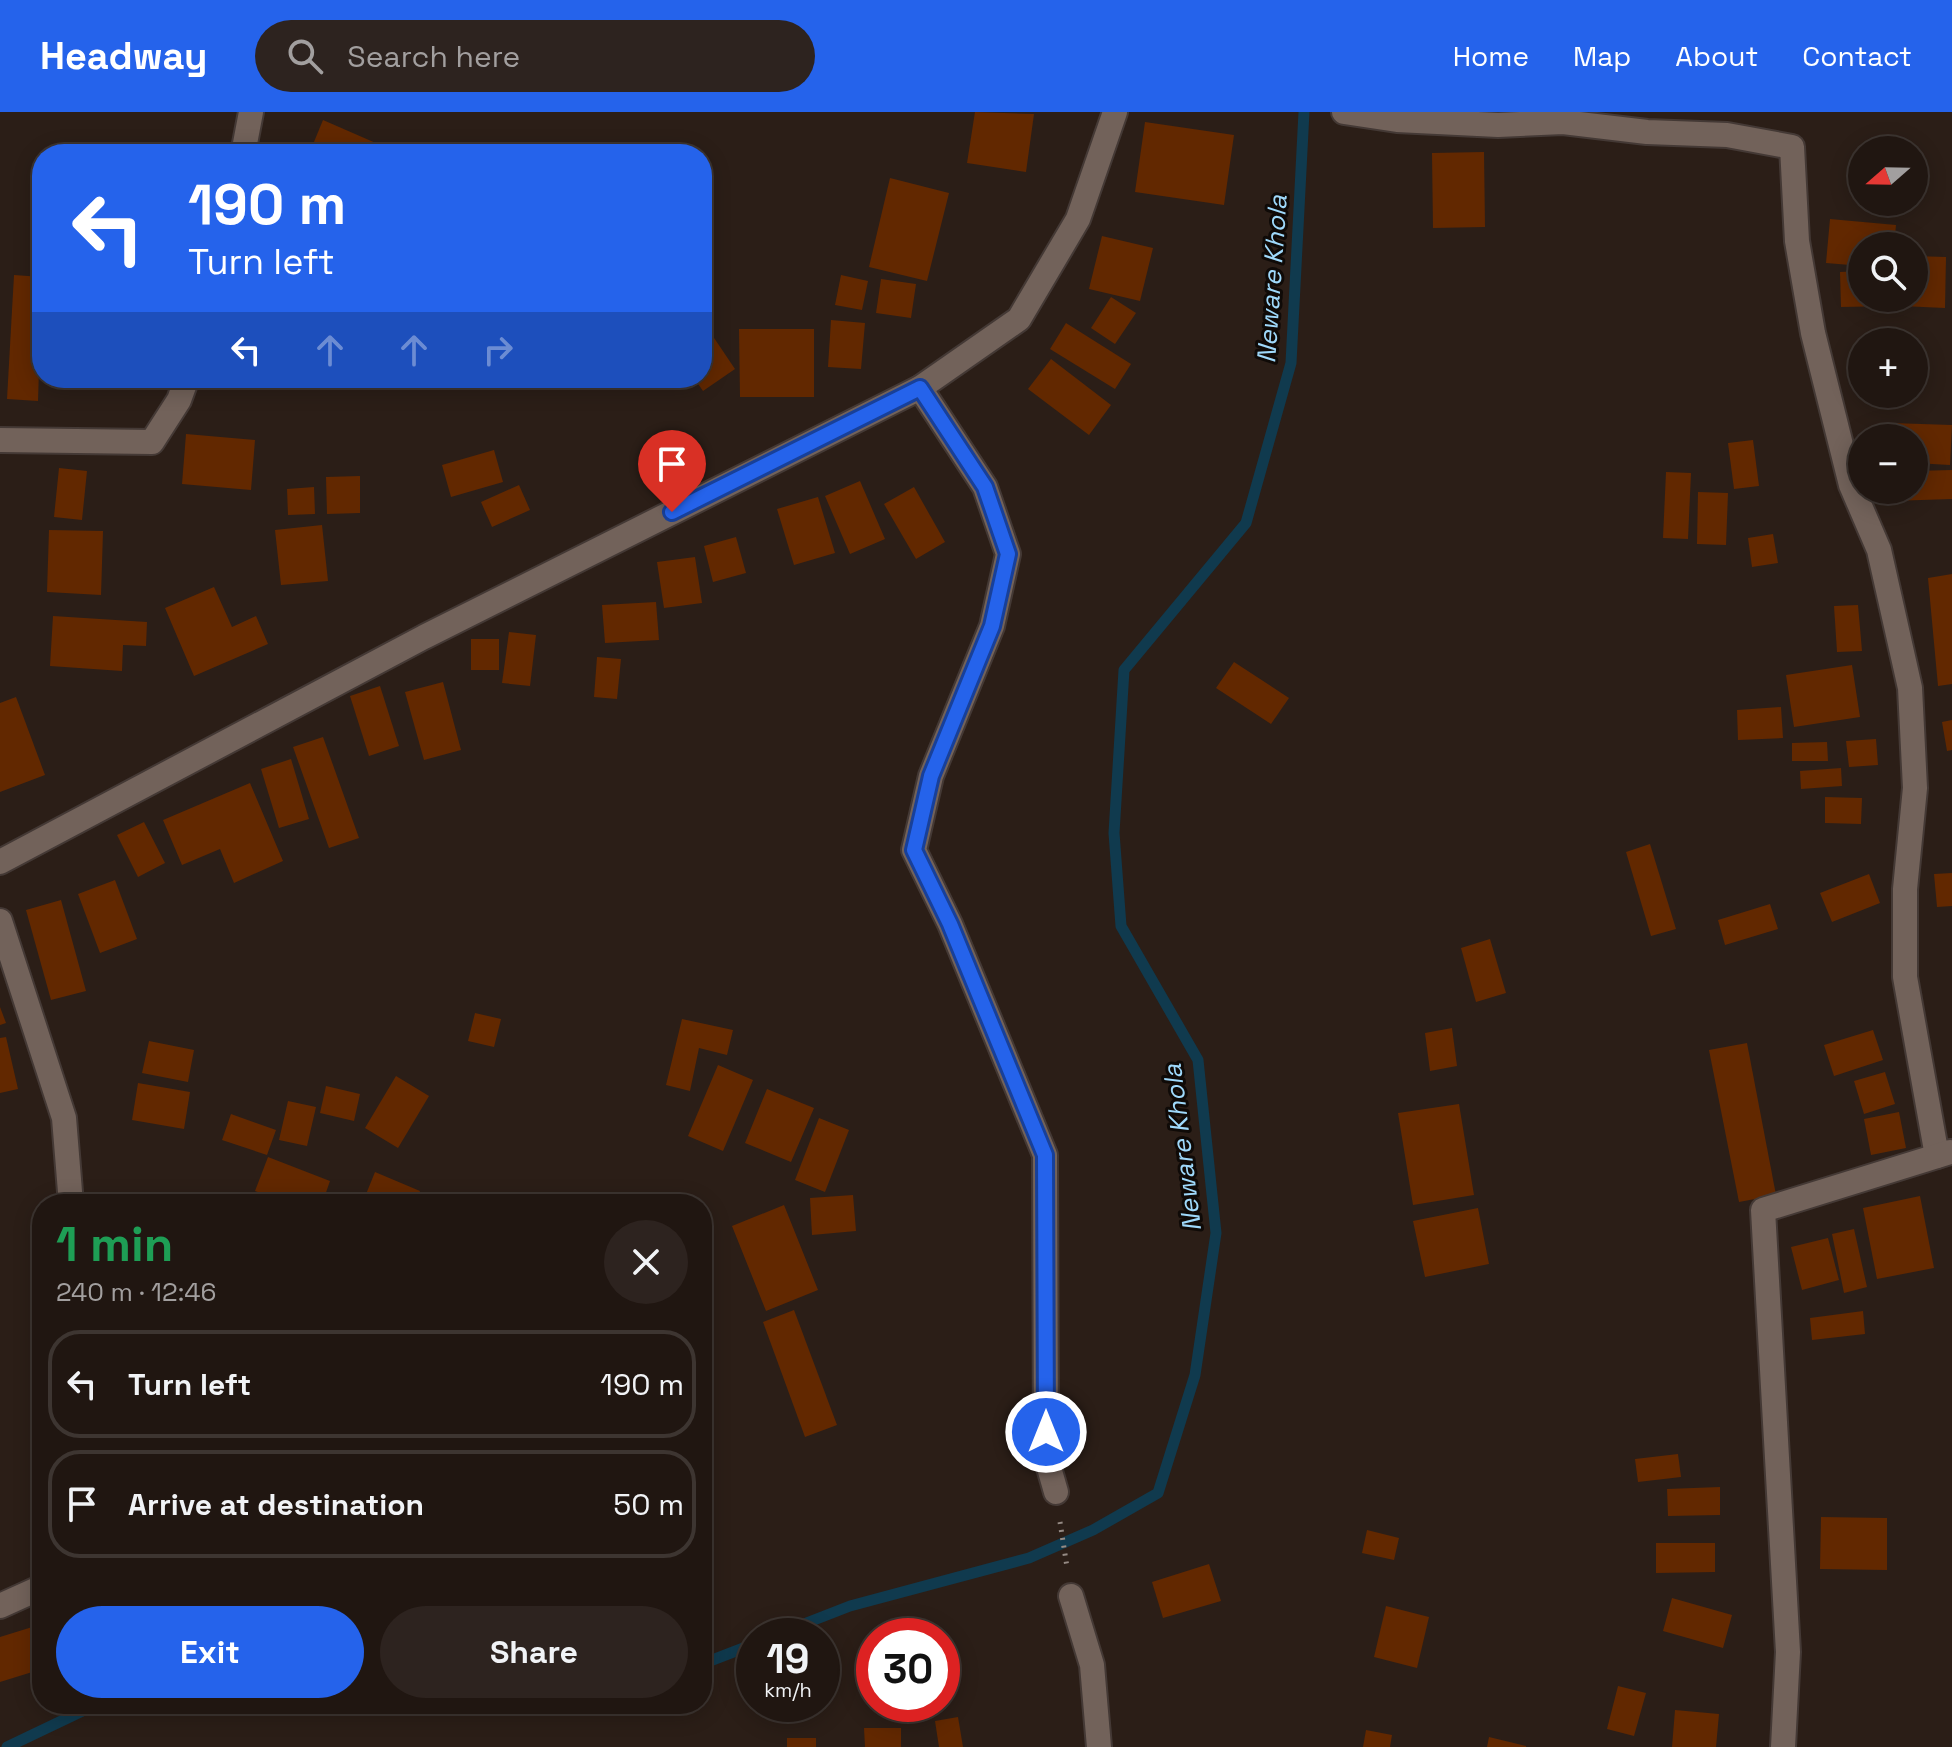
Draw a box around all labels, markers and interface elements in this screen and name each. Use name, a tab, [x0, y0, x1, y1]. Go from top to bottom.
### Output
search box	[255, 20, 815, 92]
text: Headway	[40, 32, 207, 80]
icon: search	[283, 34, 327, 78]
text: Search here	[347, 37, 520, 76]
text: Home	[1453, 38, 1529, 74]
text: Map	[1573, 38, 1631, 74]
text: About	[1675, 38, 1758, 74]
text: Contact	[1802, 38, 1912, 74]
north arrow	[1848, 136, 1928, 216]
map controls	[1848, 136, 1928, 504]
text: 190 m	[188, 169, 346, 240]
icon: left	[56, 176, 160, 280]
water label: Neware Khola	[1249, 193, 1295, 364]
button: search	[1848, 232, 1928, 312]
text: Turn left	[188, 239, 335, 285]
icon: left	[224, 328, 268, 372]
icon: ahead	[308, 328, 352, 372]
icon: ahead	[392, 328, 436, 372]
icon: right	[476, 328, 520, 372]
button: +	[1848, 328, 1928, 408]
button: −	[1848, 424, 1928, 504]
pin	[638, 430, 706, 512]
icon: arrive	[650, 442, 694, 486]
water label: Neware Khola	[1155, 1061, 1209, 1234]
text: 1 min	[56, 1214, 173, 1275]
button: close	[604, 1220, 688, 1304]
text: 240 m · 12:46	[56, 1275, 216, 1309]
icon: left	[60, 1362, 104, 1406]
text: Turn left	[128, 1365, 251, 1404]
text: 190 m	[600, 1365, 684, 1404]
position arrow	[1004, 1390, 1088, 1474]
icon: arrive	[60, 1482, 104, 1526]
text: Arrive at destination	[128, 1485, 424, 1524]
text: 50 m	[613, 1485, 684, 1524]
button: Exit	[56, 1606, 364, 1698]
button: Share	[380, 1606, 688, 1698]
speed limit sign: 30	[856, 1618, 960, 1722]
text: 19	[767, 1634, 809, 1685]
text: km/h	[764, 1677, 812, 1703]

